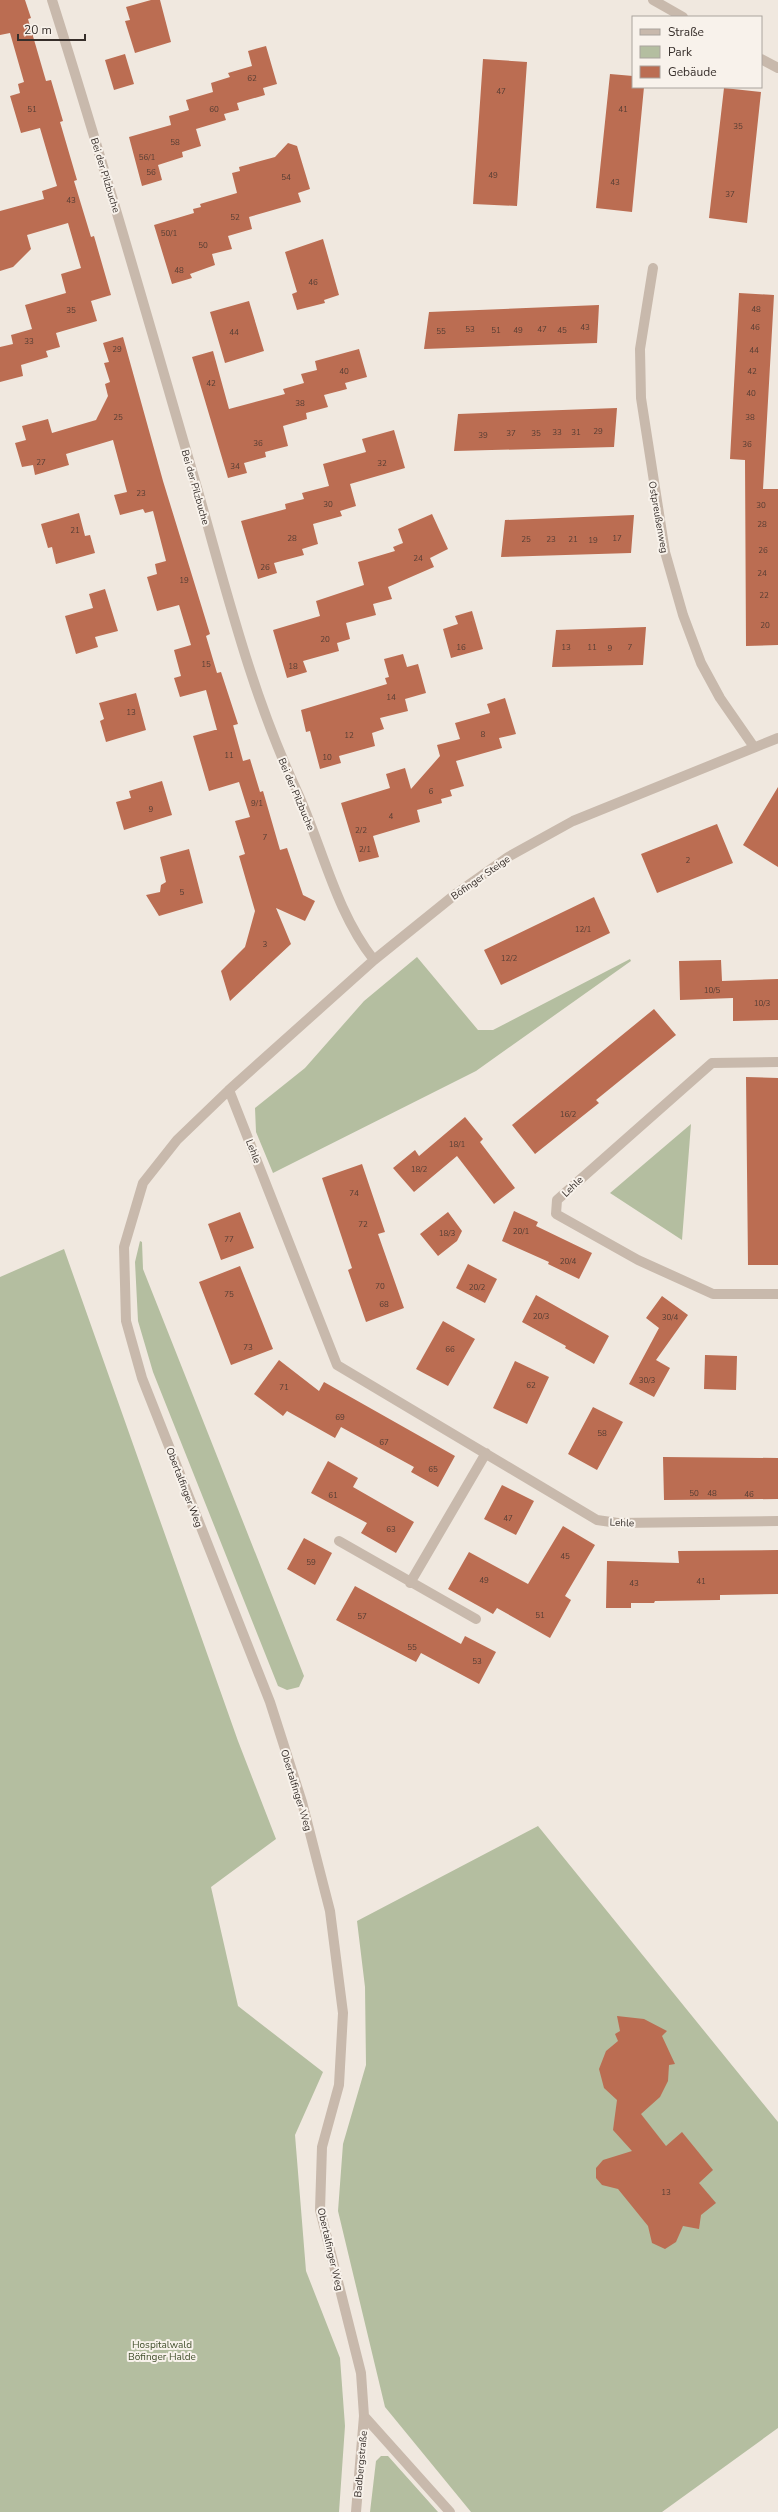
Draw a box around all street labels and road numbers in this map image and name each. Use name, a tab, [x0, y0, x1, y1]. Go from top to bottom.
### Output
street label: Bei der Pilzbuche	[87, 136, 123, 214]
street label: Bei der Pilzbuche	[178, 448, 212, 526]
street label: Ostpreußenweg	[645, 480, 671, 554]
street label: Bei der Pilzbuche	[274, 756, 318, 833]
street label: Böfinger Steige	[448, 852, 513, 903]
street label: Lehle	[242, 1137, 264, 1165]
street label: Lehle	[559, 1173, 586, 1200]
street label: Obertalfinger Weg	[162, 1445, 206, 1529]
street label: Lehle	[609, 1516, 635, 1530]
street label: Obertalfinger Weg	[277, 1748, 315, 1833]
street label: Obertalfinger Weg	[314, 2206, 346, 2292]
street label: Badbergstraße	[351, 2430, 371, 2498]

